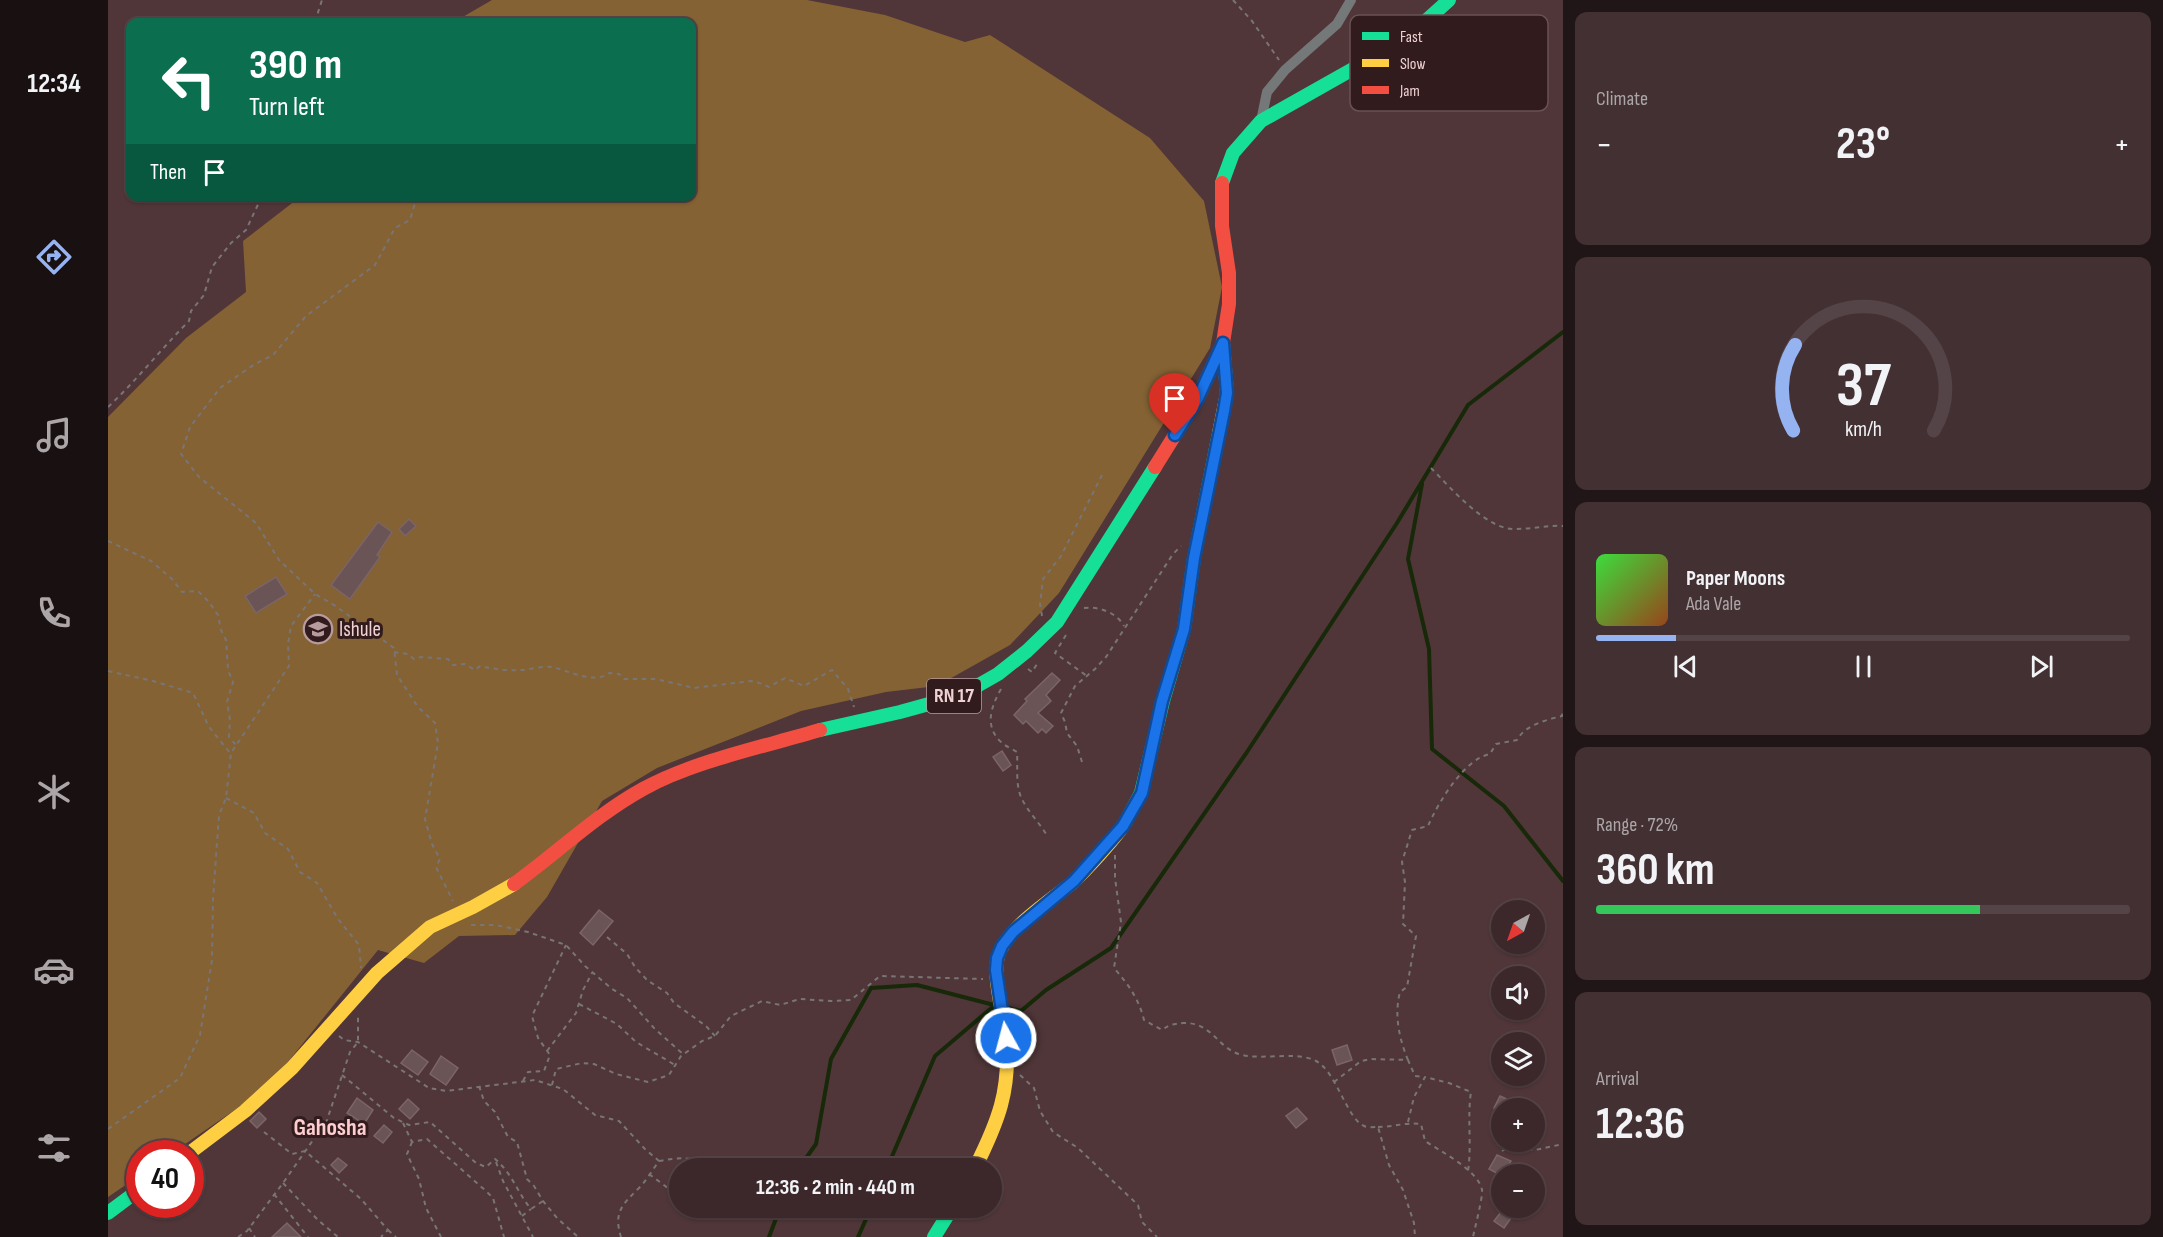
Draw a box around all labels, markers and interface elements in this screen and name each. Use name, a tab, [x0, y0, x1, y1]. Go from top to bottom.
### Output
legend	[1350, 15, 1548, 111]
text: Fast	[1400, 28, 1423, 47]
text: 390 m	[249, 40, 342, 91]
icon: left	[150, 42, 228, 120]
text: Slow	[1400, 55, 1425, 74]
text: 12:34	[27, 68, 81, 100]
text: Jam	[1399, 82, 1420, 101]
text: Climate	[1596, 87, 1648, 111]
text: Turn left	[249, 91, 325, 123]
text: 23°	[1836, 117, 1890, 172]
text: −	[1596, 125, 1612, 165]
text: +	[2114, 125, 2130, 165]
icon: arrive	[198, 156, 231, 189]
text: Then	[150, 159, 186, 186]
icon: directions	[33, 236, 75, 278]
text: 37	[1835, 349, 1891, 424]
pin	[1149, 373, 1200, 435]
icon: arrive	[1158, 382, 1191, 415]
icon: music	[33, 414, 75, 456]
text: km/h	[1844, 417, 1882, 442]
text: Paper Moons	[1686, 565, 1785, 592]
icon: phone	[33, 592, 75, 634]
text: Ada Vale	[1686, 592, 1741, 616]
school or university icon: Ishule	[302, 613, 334, 645]
place label: Ishule	[339, 617, 381, 642]
icon: previous	[1669, 650, 1702, 683]
icon: pause	[1847, 650, 1880, 683]
icon: next	[2025, 650, 2058, 683]
road number: RN 17	[927, 679, 981, 713]
icon: climate	[33, 771, 75, 813]
text: Range · 72%	[1596, 813, 1678, 837]
text: 360 km	[1596, 843, 1715, 898]
north arrow	[1491, 900, 1545, 954]
map controls	[1491, 900, 1545, 1218]
icon: car	[33, 949, 75, 991]
button: sound	[1491, 966, 1545, 1020]
position arrow	[974, 1006, 1038, 1070]
button: layers	[1491, 1032, 1545, 1086]
text: Arrival	[1596, 1067, 1639, 1091]
text: 12:36	[1596, 1097, 1685, 1152]
button: +	[1491, 1098, 1545, 1152]
district label: Gahosha	[293, 1113, 367, 1142]
icon: filters	[33, 1127, 75, 1169]
speed limit sign: 40	[126, 1140, 204, 1218]
button: −	[1491, 1164, 1545, 1218]
text: 12:36 · 2 min · 440 m	[756, 1174, 915, 1201]

